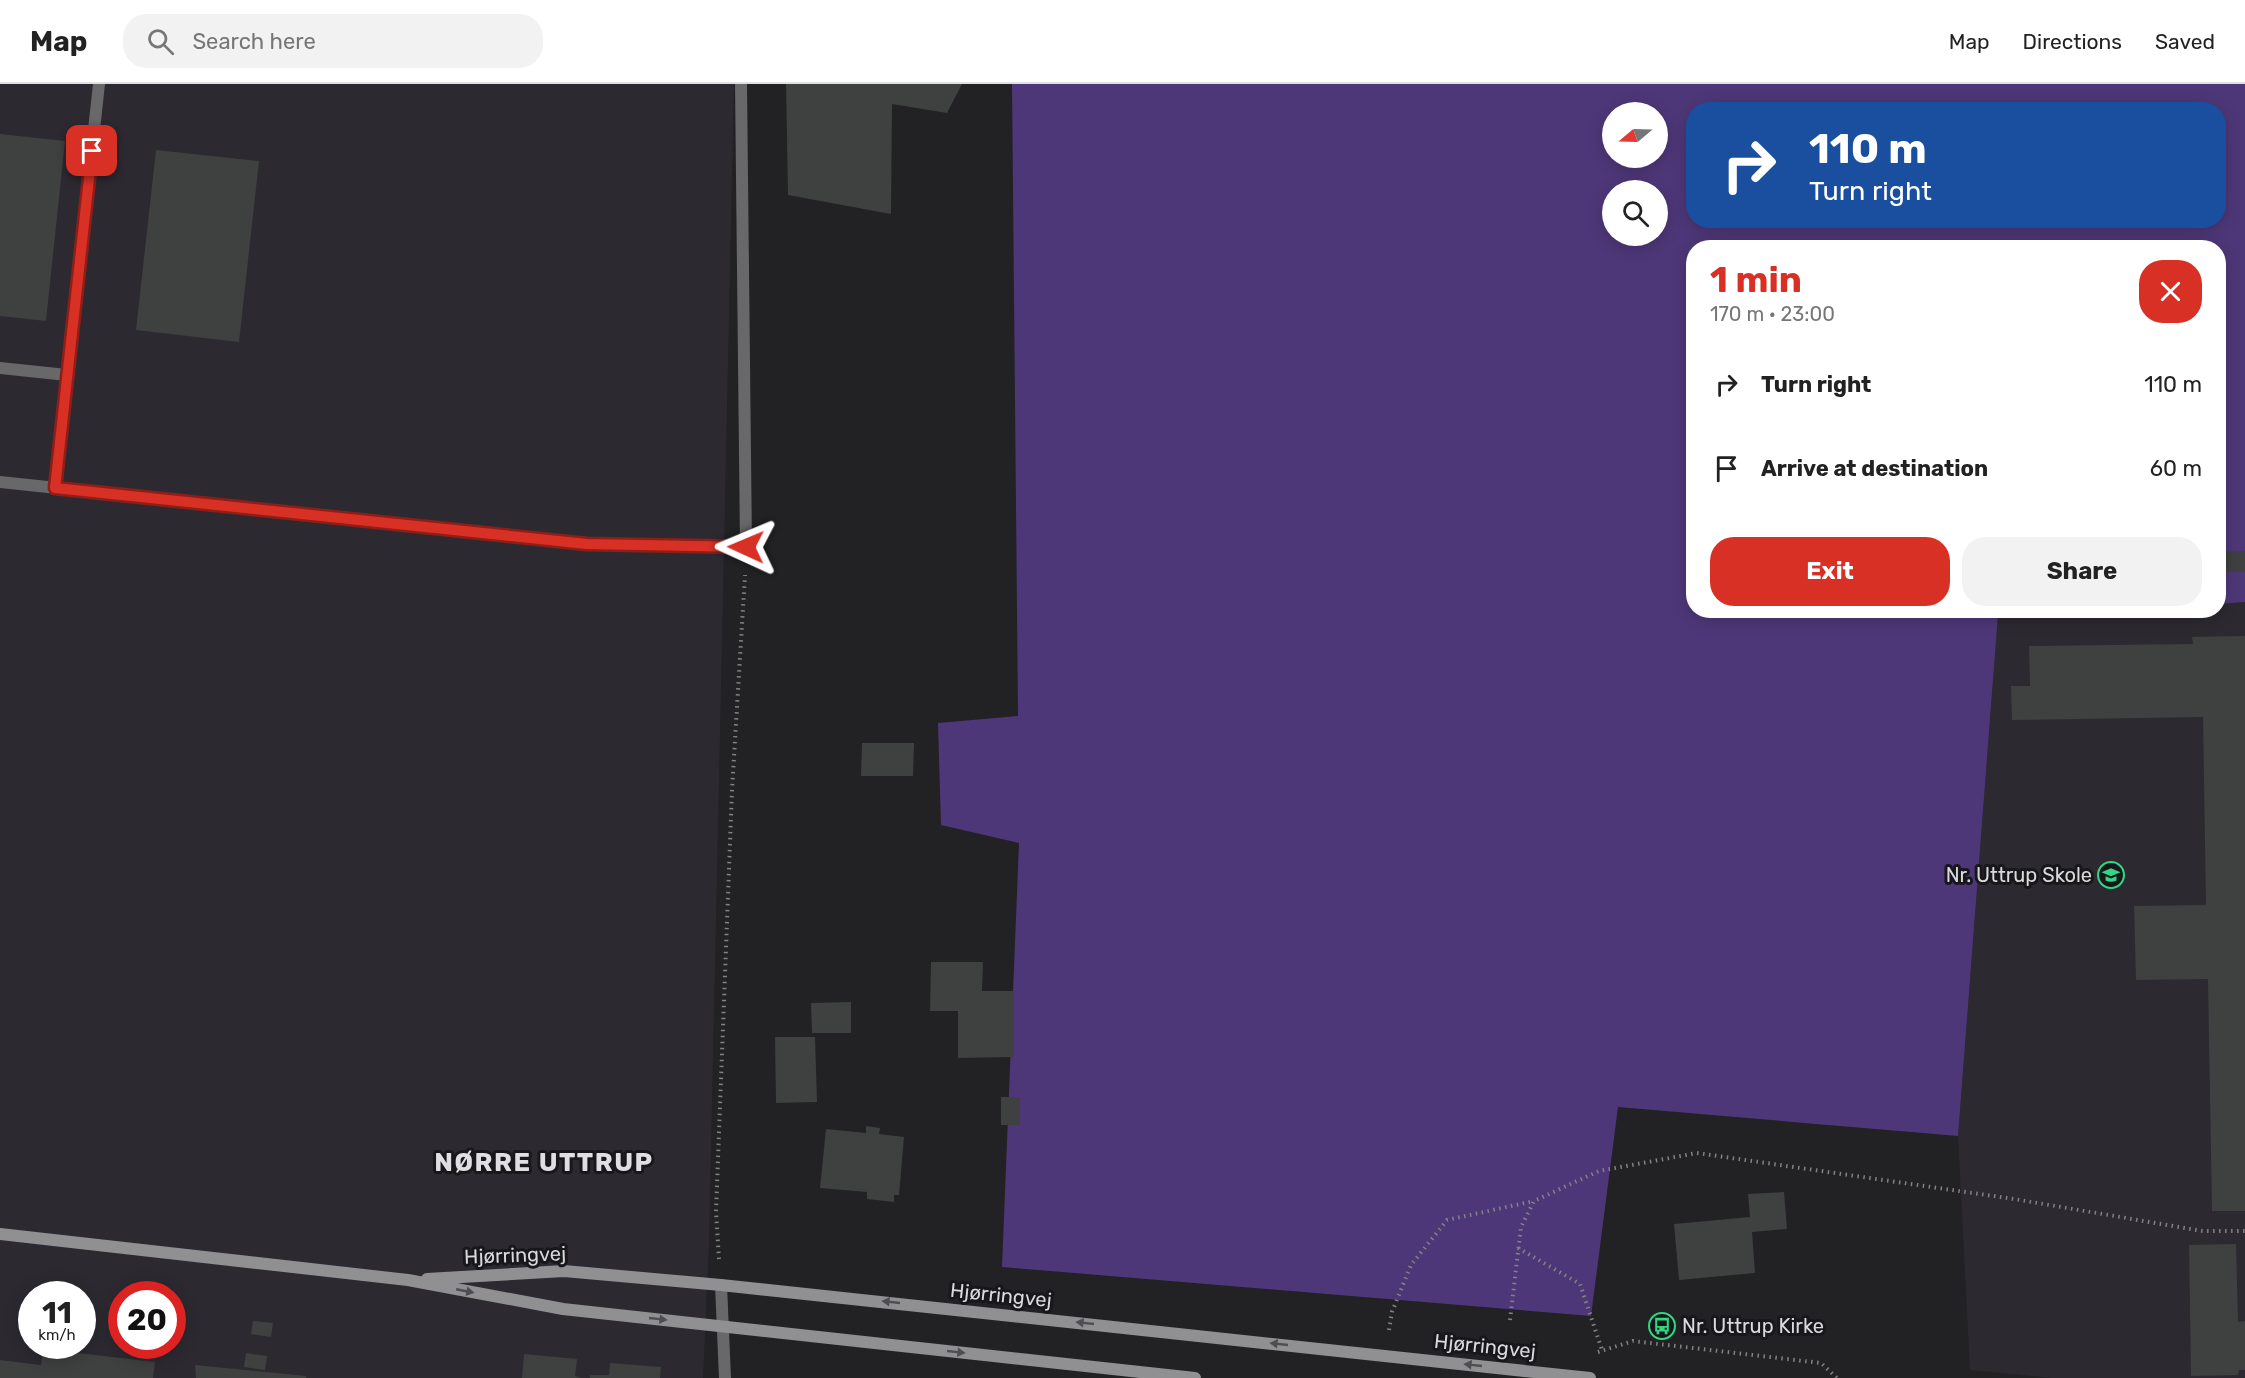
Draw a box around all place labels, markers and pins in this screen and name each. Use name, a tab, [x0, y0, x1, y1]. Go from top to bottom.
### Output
pin	[66, 125, 117, 176]
school or university icon: Nr. Uttrup Skole	[2096, 860, 2126, 890]
place label: Nr. Uttrup Skole	[1946, 863, 2092, 887]
bus stop icon: Nr. Uttrup Kirke	[1647, 1311, 1677, 1341]
place label: Nr. Uttrup Kirke	[1682, 1314, 1824, 1338]

